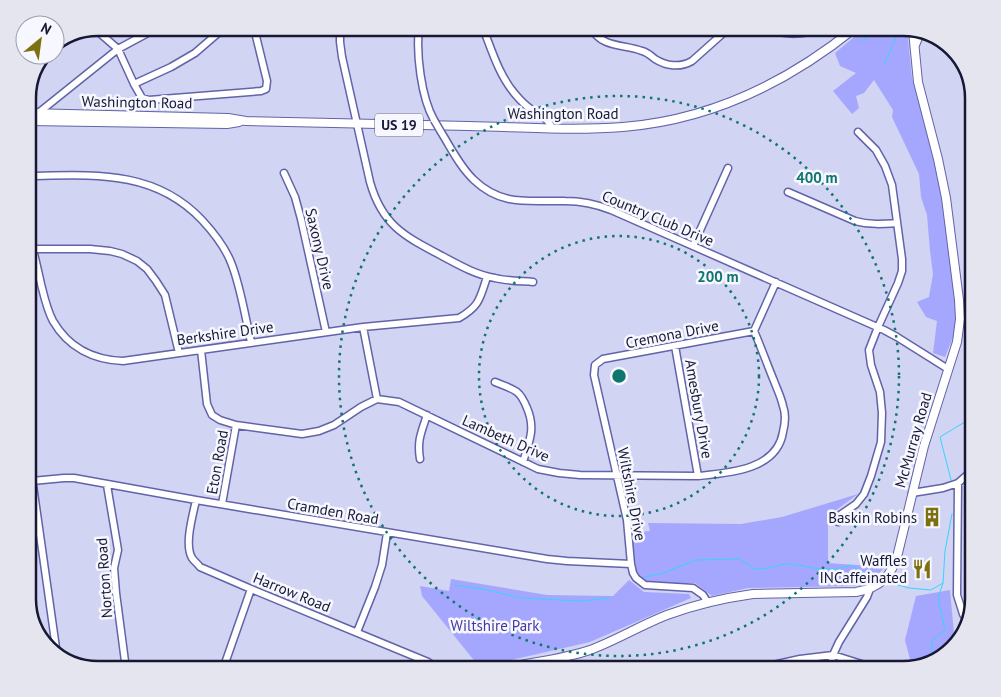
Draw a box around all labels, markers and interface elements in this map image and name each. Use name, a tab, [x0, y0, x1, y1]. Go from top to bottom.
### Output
north arrow	[15, 15, 65, 65]
text: N	[38, 19, 55, 39]
street label: Washington Road	[81, 92, 193, 112]
street label: Washington Road	[508, 104, 618, 123]
road number: US 19	[375, 114, 423, 136]
text: 400 m	[796, 168, 838, 187]
street label: Country Club Drive	[599, 186, 717, 250]
street label: Saxony Drive	[301, 206, 339, 292]
text: 200 m	[697, 267, 739, 286]
street label: Cremona Drive	[624, 316, 720, 352]
street label: Berkshire Drive	[175, 317, 275, 349]
street label: Amesbury Drive	[681, 358, 717, 460]
centre of rings	[610, 367, 628, 385]
street label: McMurray Road	[890, 390, 936, 490]
street label: Lambeth Drive	[459, 410, 553, 466]
street label: Eton Road	[202, 428, 232, 496]
street label: Wiltshire Drive	[614, 446, 650, 542]
street label: Cramden Road	[286, 494, 380, 528]
building icon: Baskin Robins	[921, 506, 943, 528]
place label: Baskin Robins	[828, 508, 917, 527]
street label: Norton Road	[92, 537, 116, 619]
place label: Waffles INCaffeinated	[819, 551, 907, 587]
restaurant icon: Waffles INCaffeinated	[911, 558, 933, 580]
street label: Harrow Road	[250, 568, 334, 616]
park label: Wiltshire Park	[451, 616, 540, 635]

